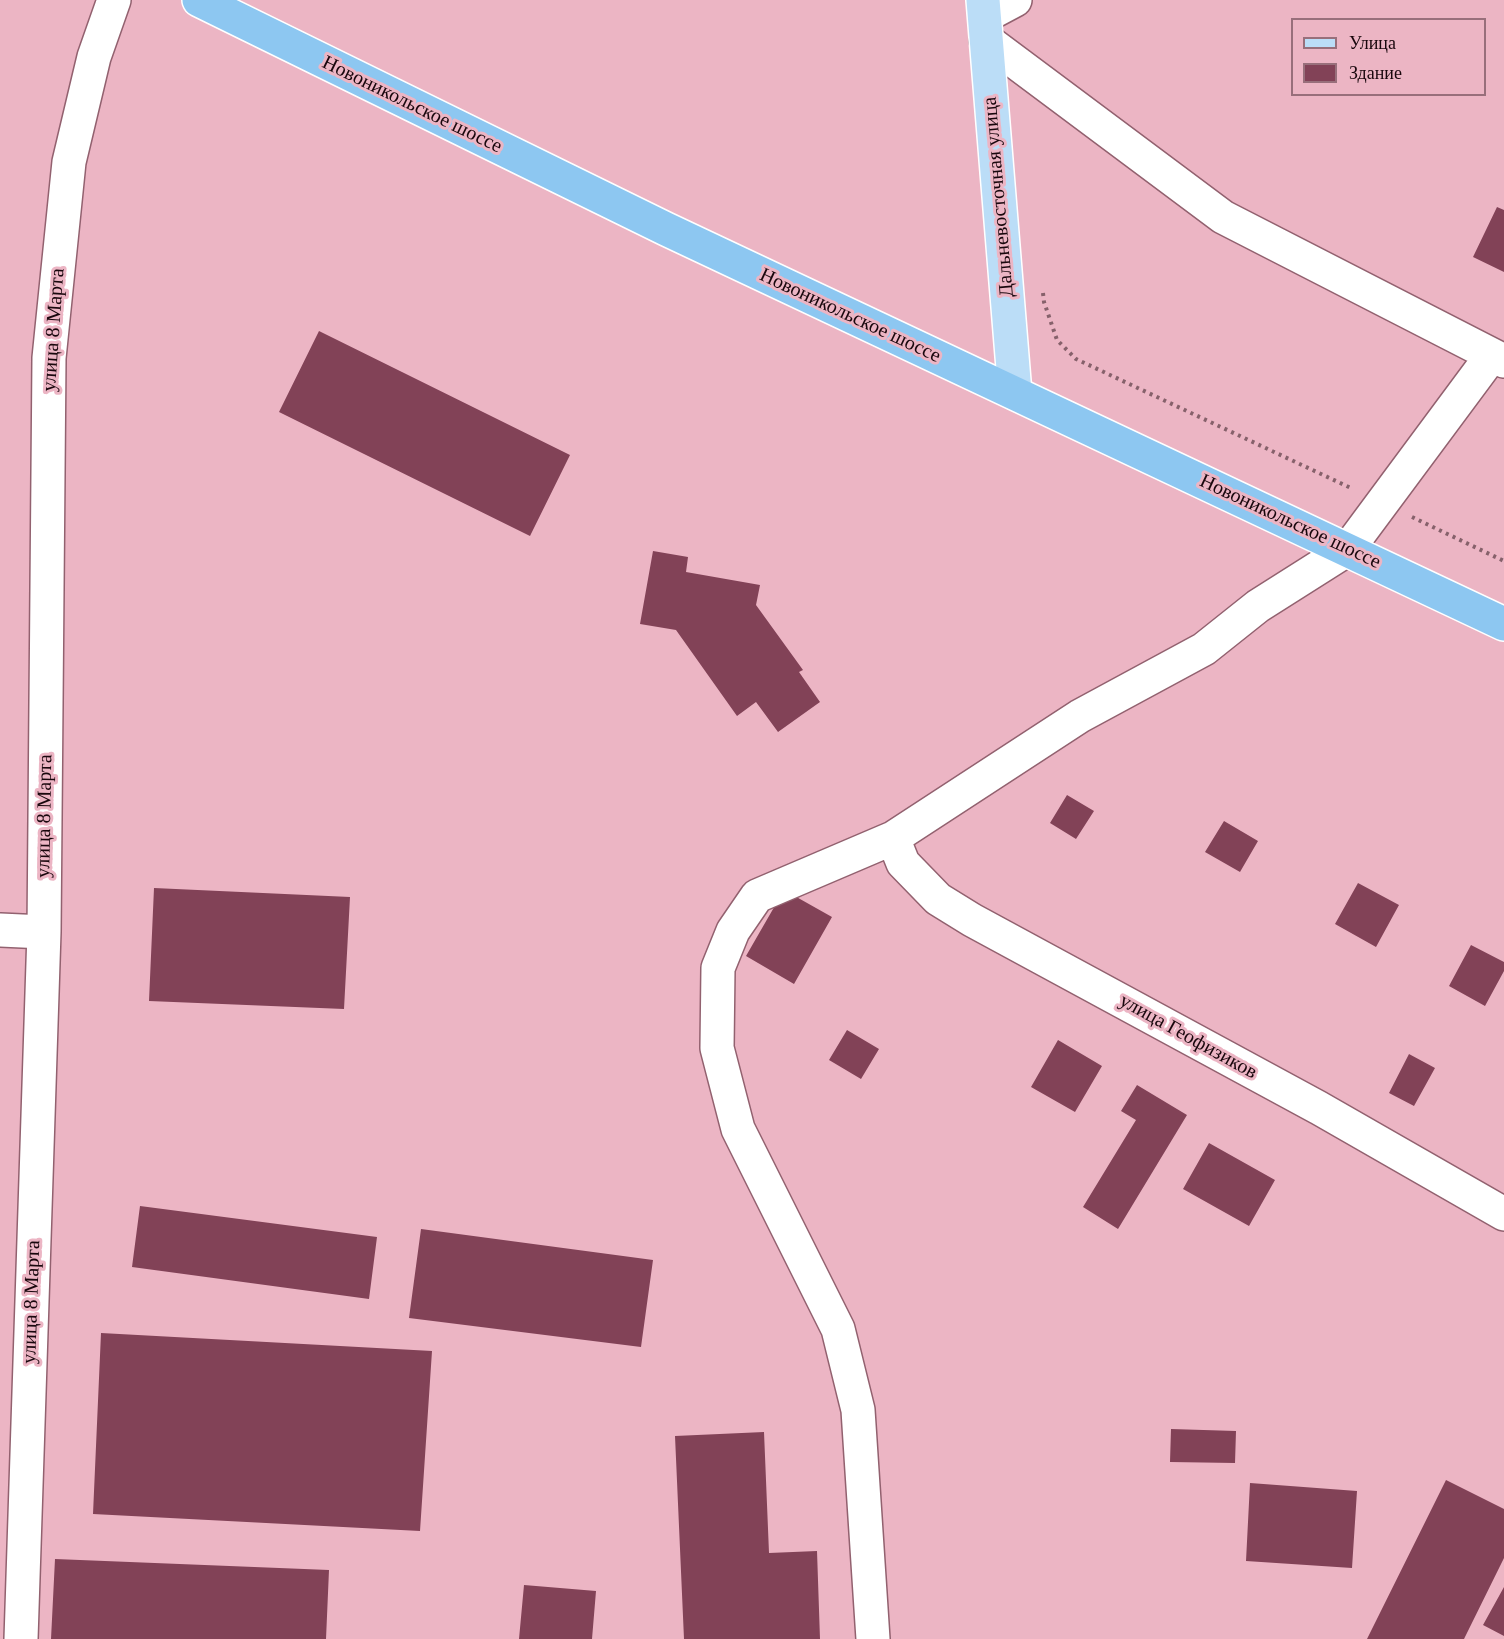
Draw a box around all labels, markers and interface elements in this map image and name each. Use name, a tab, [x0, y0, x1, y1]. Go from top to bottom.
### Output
legend	[1291, 18, 1486, 96]
text: Улица	[1349, 33, 1396, 53]
street label: Новоникольское шоссе	[318, 51, 506, 159]
text: Здание	[1349, 63, 1402, 83]
street label: Дальневосточная улица	[978, 96, 1020, 298]
street label: Новоникольское шоссе	[756, 263, 944, 369]
street label: улица 8 Марта	[38, 267, 70, 393]
street label: Новоникольское шоссе	[1196, 469, 1384, 575]
street label: улица 8 Марта	[32, 754, 58, 878]
street label: улица Геофизиков	[1115, 989, 1261, 1085]
street label: улица 8 Марта	[18, 1240, 46, 1364]

